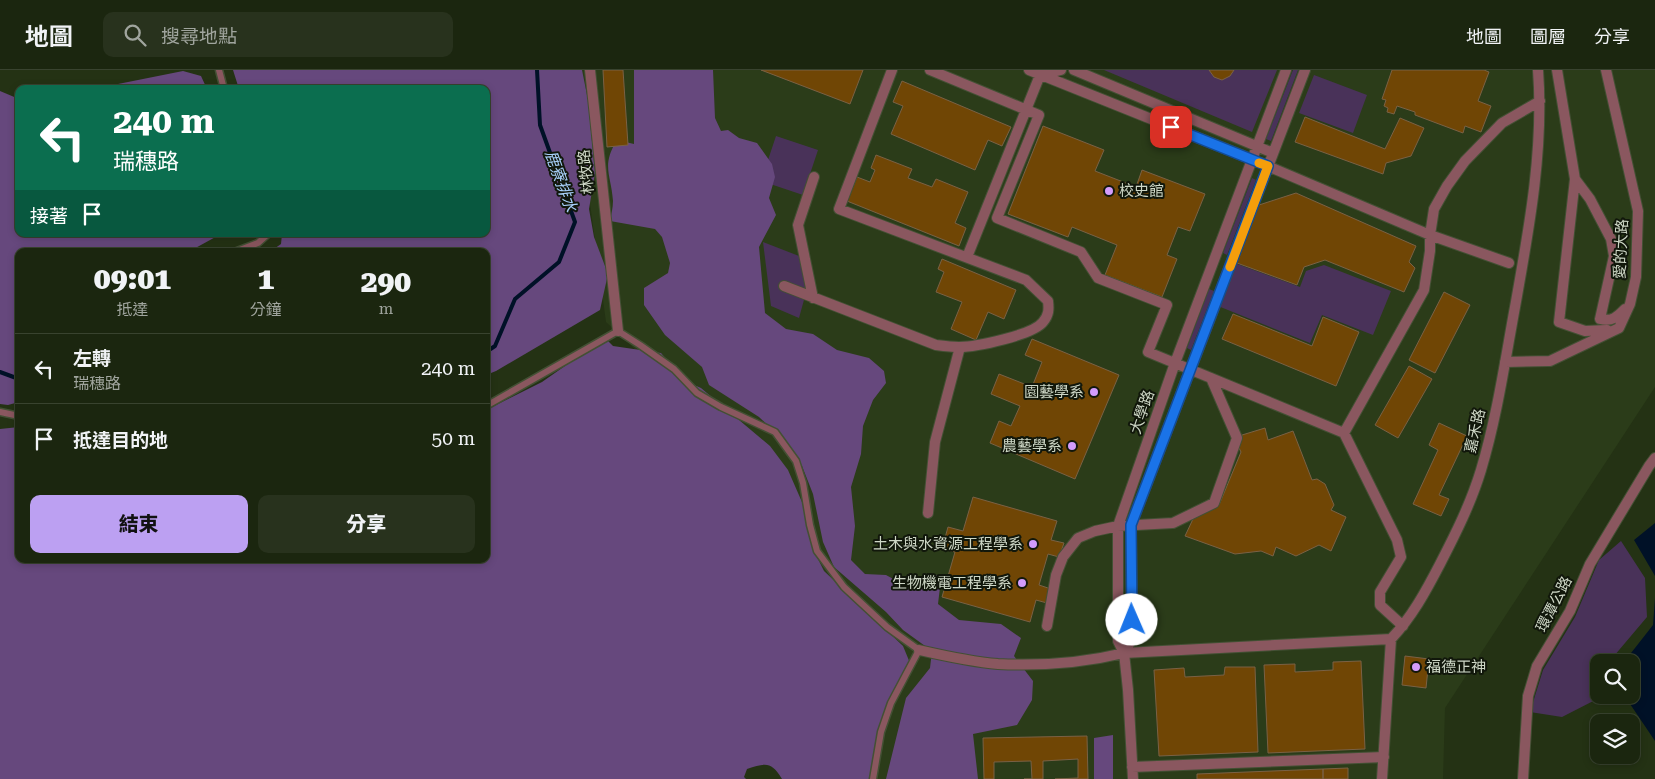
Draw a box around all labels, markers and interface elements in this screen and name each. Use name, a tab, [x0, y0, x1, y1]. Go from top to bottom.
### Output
search box	[103, 12, 453, 57]
icon: search	[121, 21, 149, 49]
text: 地圖	[25, 23, 73, 51]
text: 搜尋地點	[161, 25, 237, 48]
text: 地圖	[1466, 26, 1502, 47]
text: 圖層	[1530, 26, 1566, 47]
text: 分享	[1594, 26, 1630, 47]
text: 240 m	[113, 101, 214, 142]
icon: left	[30, 105, 95, 170]
pin	[1150, 106, 1192, 148]
icon: arrive	[1157, 113, 1185, 141]
water label: 鹿寮排水	[541, 148, 581, 215]
text: 瑞穗路	[113, 149, 179, 174]
street label: 林牧路	[575, 149, 597, 195]
place label: 校史館	[1119, 182, 1164, 200]
marker: 校史館	[1103, 185, 1115, 197]
icon: arrive	[78, 200, 106, 228]
text: 接著	[30, 205, 68, 228]
street label: 愛的大路	[1610, 219, 1632, 279]
text: 09:01	[94, 261, 171, 296]
text: 1	[257, 261, 274, 296]
text: 290	[361, 264, 411, 299]
text: m	[379, 299, 393, 318]
text: 抵達	[116, 300, 148, 319]
text: 分鐘	[250, 300, 282, 319]
text: 左轉	[73, 347, 111, 370]
icon: left	[30, 355, 58, 383]
text: 240 m	[421, 357, 475, 380]
text: 瑞穗路	[73, 374, 121, 393]
place label: 園藝學系	[1024, 383, 1084, 401]
marker: 園藝學系	[1088, 386, 1100, 398]
street label: 大學路	[1126, 388, 1158, 436]
street label: 嘉禾路	[1461, 407, 1489, 455]
icon: arrive	[30, 425, 58, 453]
text: 50 m	[432, 427, 475, 450]
text: 抵達目的地	[73, 429, 168, 452]
place label: 農藝學系	[1002, 437, 1062, 455]
marker: 農藝學系	[1066, 440, 1078, 452]
button: 結束	[30, 495, 248, 553]
button: 分享	[258, 495, 475, 553]
place label: 土木與水資源工程學系	[873, 535, 1023, 553]
marker: 土木與水資源工程學系	[1027, 538, 1039, 550]
street label: 環潭公路	[1532, 573, 1576, 635]
place label: 生物機電工程學系	[892, 574, 1012, 592]
marker: 生物機電工程學系	[1016, 577, 1028, 589]
position arrow	[1105, 593, 1157, 645]
map controls	[1590, 654, 1640, 764]
button: search	[1590, 654, 1640, 704]
place label: 福德正神	[1426, 658, 1486, 676]
marker: 福德正神	[1410, 661, 1422, 673]
button: layers	[1590, 714, 1640, 764]

